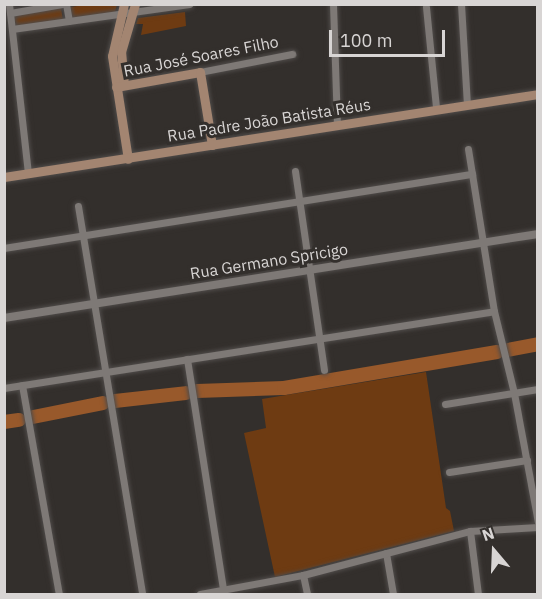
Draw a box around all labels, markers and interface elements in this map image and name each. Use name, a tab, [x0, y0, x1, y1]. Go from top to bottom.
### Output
scale bar	[332, 18, 448, 56]
text: 100 m	[340, 29, 392, 52]
street label: Rua José Soares Filho	[122, 32, 280, 80]
street label: Rua Padre João Batista Réus	[166, 94, 372, 146]
street label: Rua Germano Spricigo	[189, 239, 349, 283]
north arrow	[464, 521, 524, 581]
text: N	[479, 523, 497, 545]

